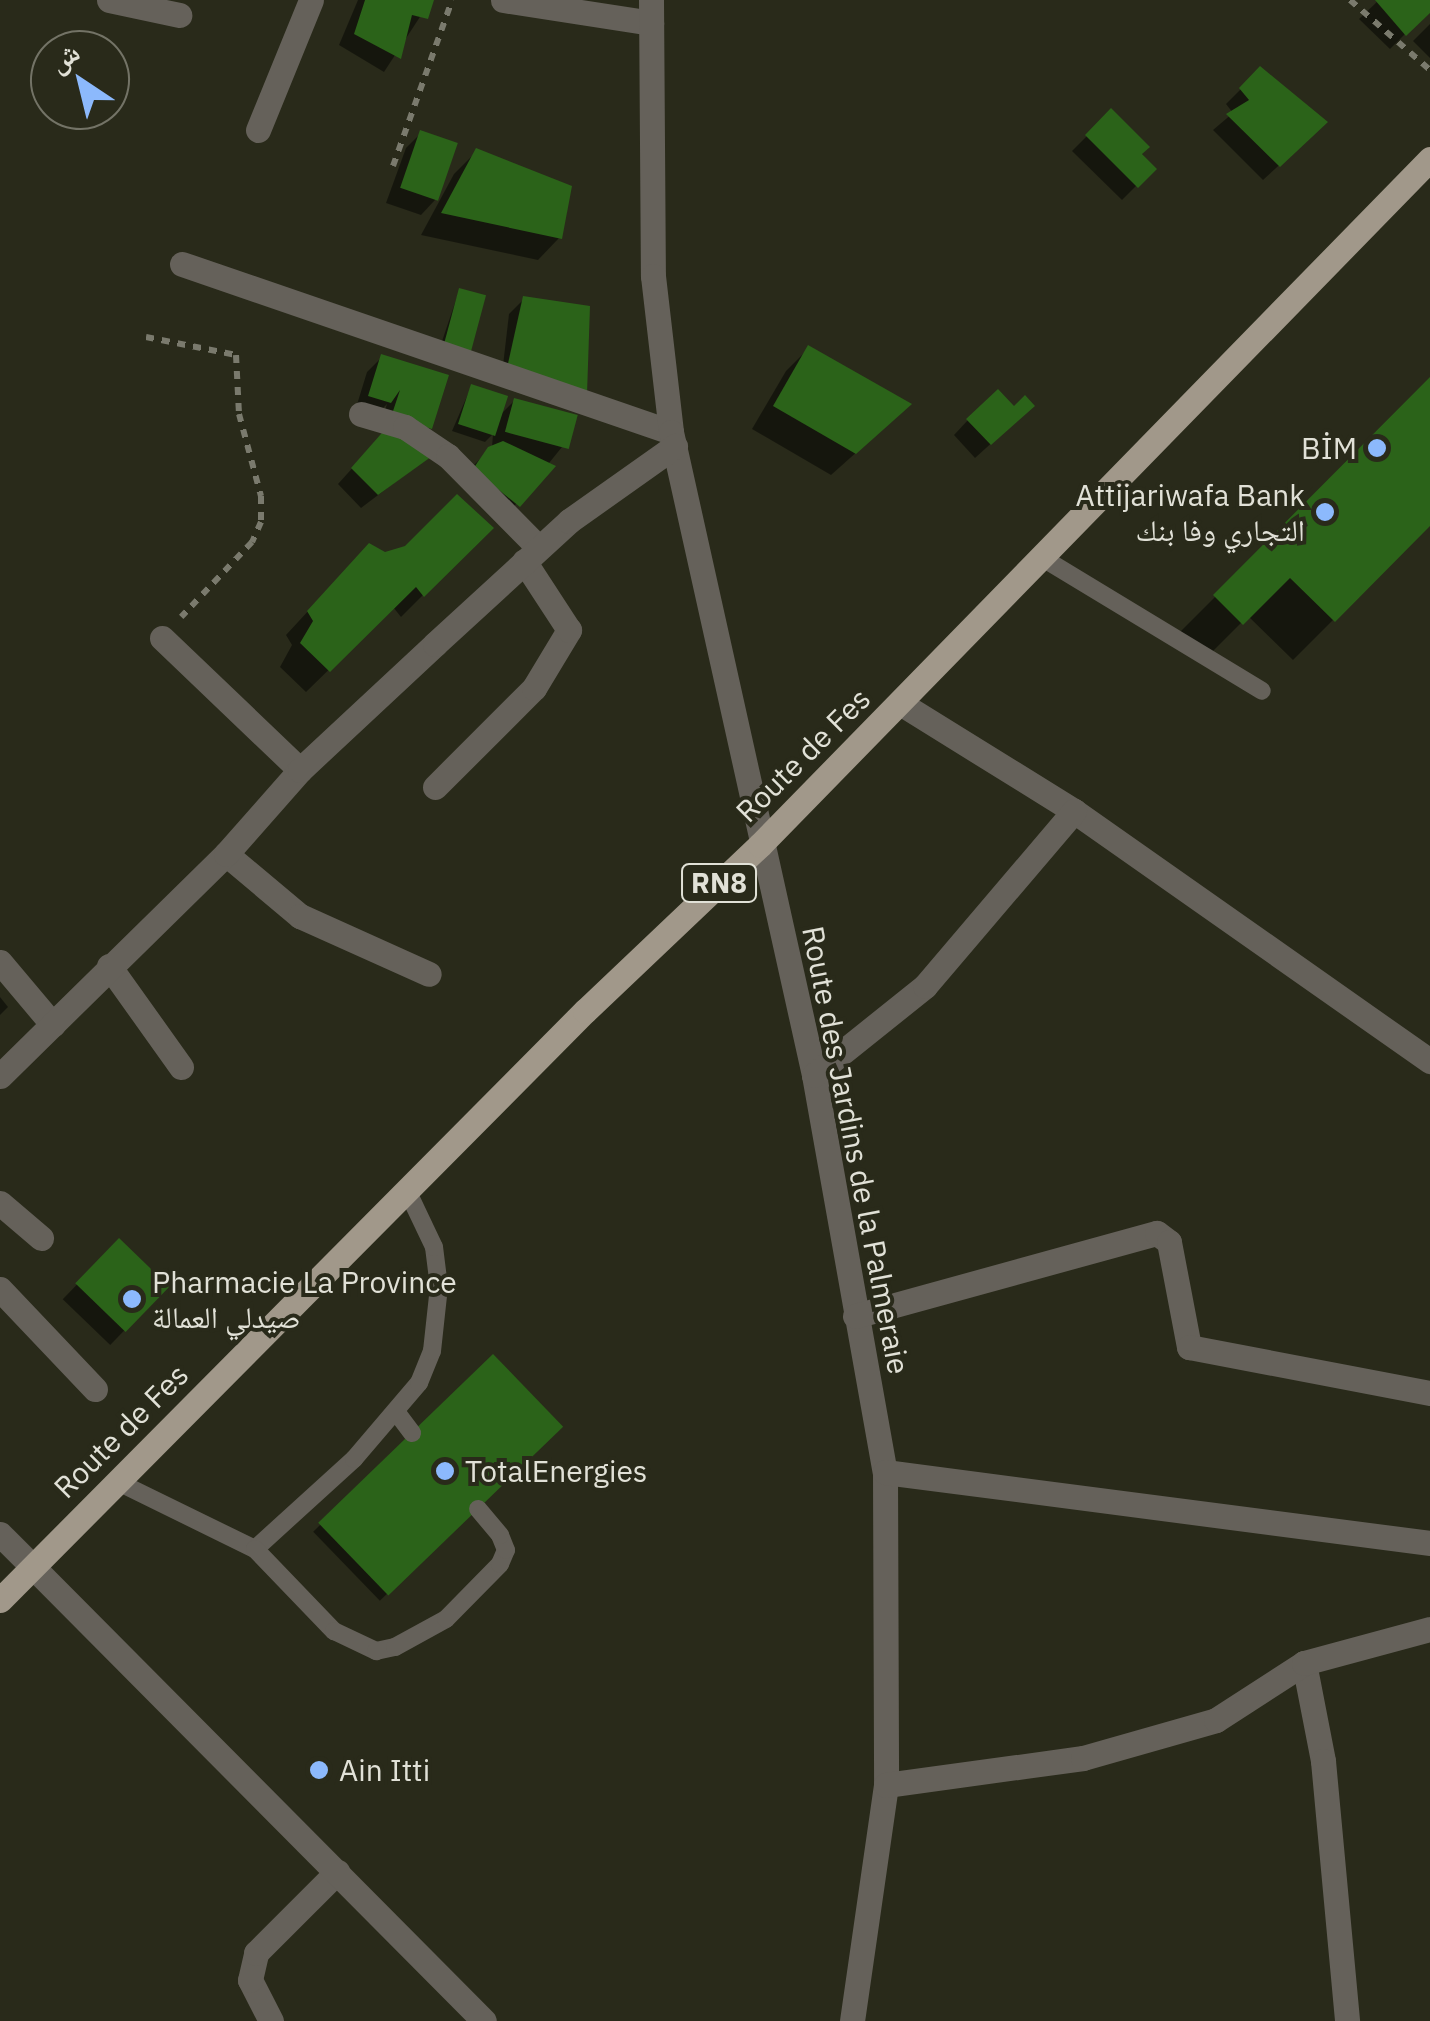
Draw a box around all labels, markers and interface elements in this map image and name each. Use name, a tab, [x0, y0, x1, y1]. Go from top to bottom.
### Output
north arrow	[30, 30, 130, 130]
text: ش	[41, 33, 86, 80]
place label: BİM	[1301, 430, 1357, 466]
marker: BİM	[1366, 437, 1388, 459]
place label: Attijariwafa Bank التجاري وفا بنك	[1076, 477, 1305, 548]
marker: Attijariwafa Bank التجاري وفا بنك	[1314, 501, 1336, 523]
street label: Route de Fes	[729, 681, 877, 829]
road number: RN8	[679, 860, 759, 906]
street label: Route des Jardins de la Palmeraie	[795, 923, 917, 1377]
place label: Pharmacie La Province صيدلي العمالة	[152, 1264, 457, 1334]
marker: Pharmacie La Province صيدلي العمالة	[121, 1288, 143, 1310]
street label: Route de Fes	[47, 1357, 195, 1505]
place label: TotalEnergies	[465, 1453, 647, 1489]
marker: TotalEnergies	[434, 1460, 456, 1482]
place label: Ain Itti	[339, 1752, 430, 1788]
marker: Ain Itti	[308, 1759, 330, 1781]

